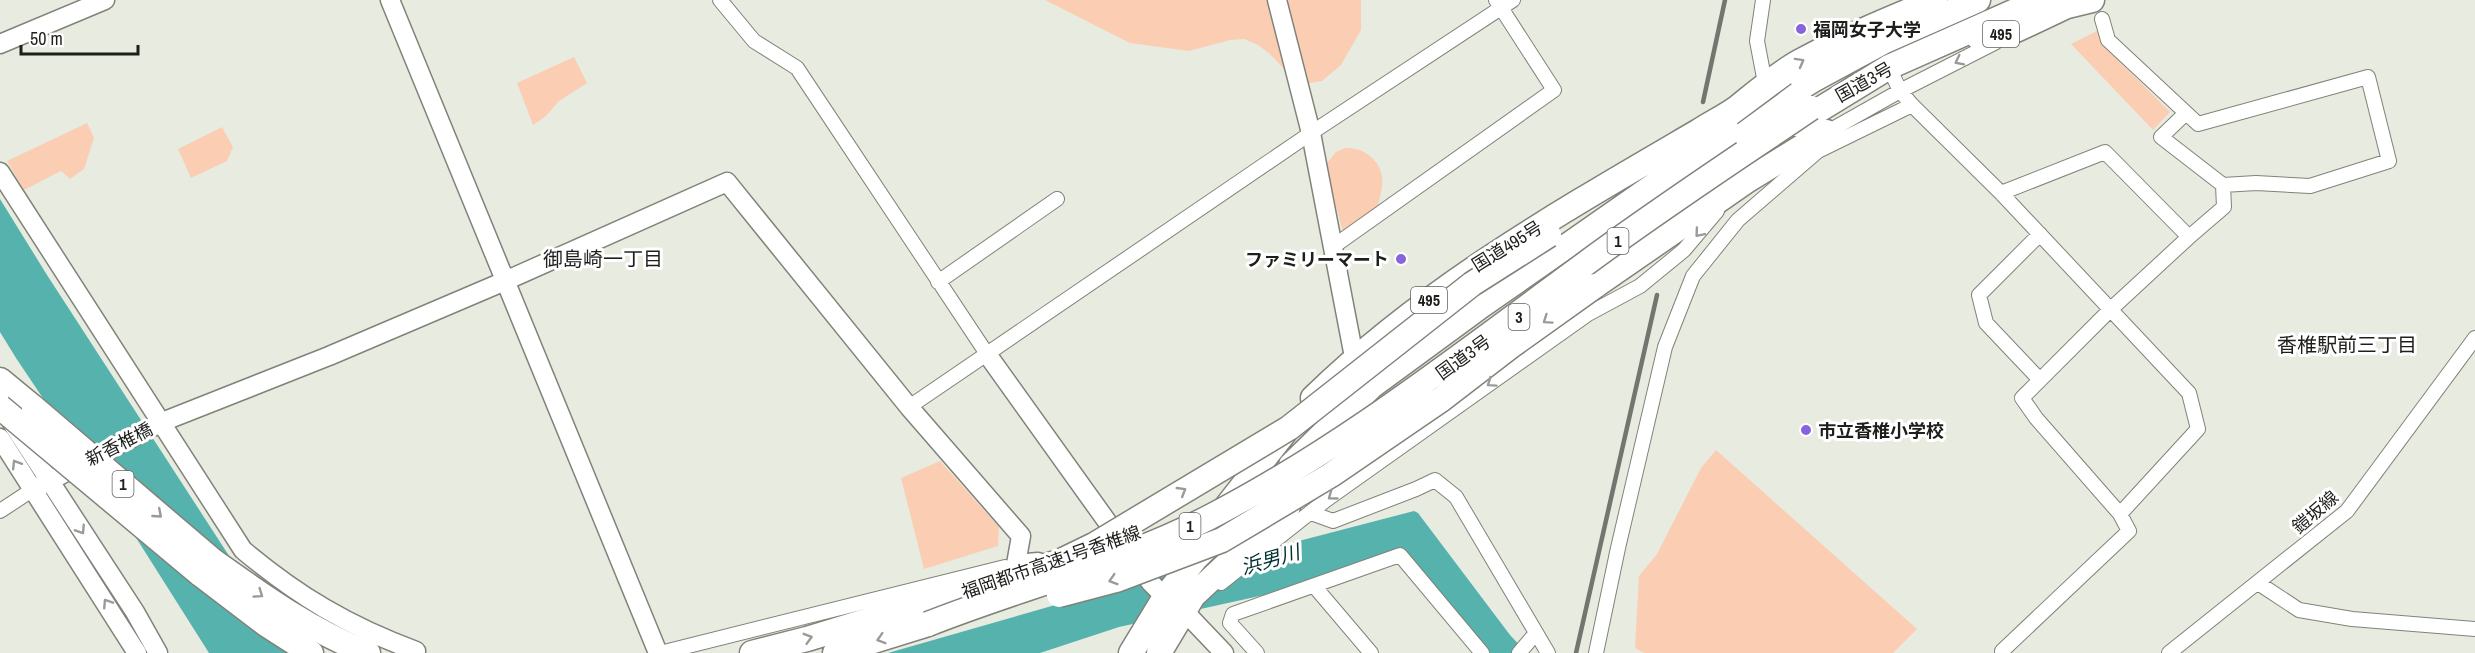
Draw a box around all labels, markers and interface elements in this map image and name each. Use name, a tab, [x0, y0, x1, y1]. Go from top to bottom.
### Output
place label: 福岡女子大学	[1813, 17, 1921, 42]
scale bar	[21, 18, 138, 56]
road number: 495	[1983, 21, 2019, 47]
marker: 福岡女子大学	[1794, 22, 1808, 36]
text: 50 m	[30, 26, 63, 51]
one-way arrow	[1955, 54, 1966, 65]
street label: 国道3号	[1831, 56, 1897, 108]
one-way arrow	[1794, 58, 1804, 69]
street label: 国道495号	[1467, 215, 1547, 277]
one-way arrow	[1695, 226, 1706, 237]
road number: 1	[1608, 228, 1628, 254]
district label: 御島崎一丁目	[543, 245, 663, 272]
place label: ファミリーマート	[1245, 247, 1389, 272]
marker: ファミリーマート	[1394, 252, 1408, 266]
road number: 495	[1411, 287, 1447, 313]
road number: 3	[1508, 304, 1530, 330]
one-way arrow	[1543, 313, 1554, 324]
street label: 国道3号	[1430, 329, 1496, 385]
district label: 香椎駅前三丁目	[2277, 331, 2417, 358]
one-way arrow	[1486, 376, 1497, 387]
street label: 新香椎橋	[81, 417, 157, 471]
place label: 市立香椎小学校	[1818, 418, 1944, 443]
marker: 市立香椎小学校	[1799, 423, 1813, 437]
one-way arrow	[12, 460, 24, 470]
road number: 1	[112, 471, 134, 497]
street label: 鎧坂線	[2286, 485, 2344, 539]
one-way arrow	[1176, 487, 1186, 499]
one-way arrow	[1328, 489, 1339, 500]
one-way arrow	[151, 507, 162, 518]
road number: 1	[1180, 513, 1200, 539]
street label: 福岡都市高速1号香椎線	[958, 520, 1144, 604]
one-way arrow	[73, 523, 84, 534]
water label: 浜男川	[1237, 537, 1304, 580]
one-way arrow	[1108, 573, 1118, 585]
one-way arrow	[253, 587, 264, 598]
one-way arrow	[102, 599, 114, 609]
one-way arrow	[876, 632, 887, 644]
one-way arrow	[802, 633, 813, 645]

